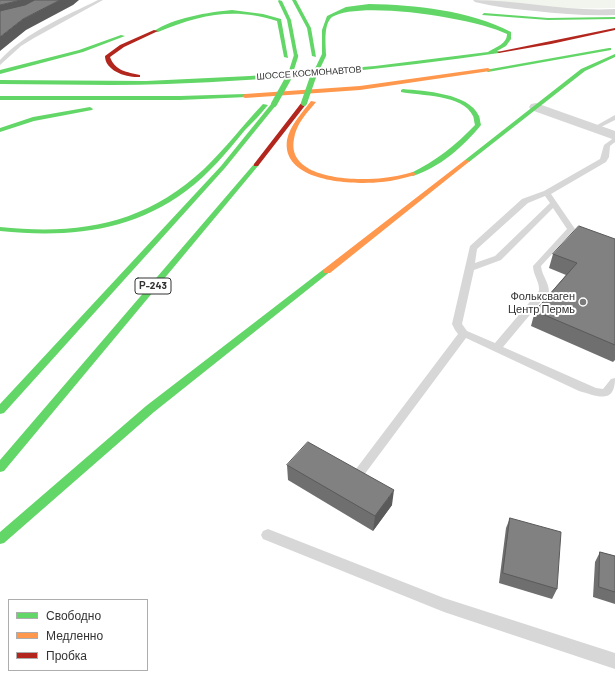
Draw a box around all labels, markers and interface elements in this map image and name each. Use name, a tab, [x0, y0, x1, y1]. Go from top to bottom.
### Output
street label: ШОССЕ КОСМОНАВТОВ	[256, 64, 362, 82]
road number: Р-243	[135, 278, 171, 294]
place label: Фольксваген Центр Пермь	[508, 289, 575, 315]
marker: Фольксваген Центр Пермь	[578, 297, 588, 307]
legend	[8, 599, 148, 671]
text: Свободно	[46, 608, 101, 622]
text: Медленно	[46, 628, 103, 642]
text: Пробка	[46, 648, 87, 662]

